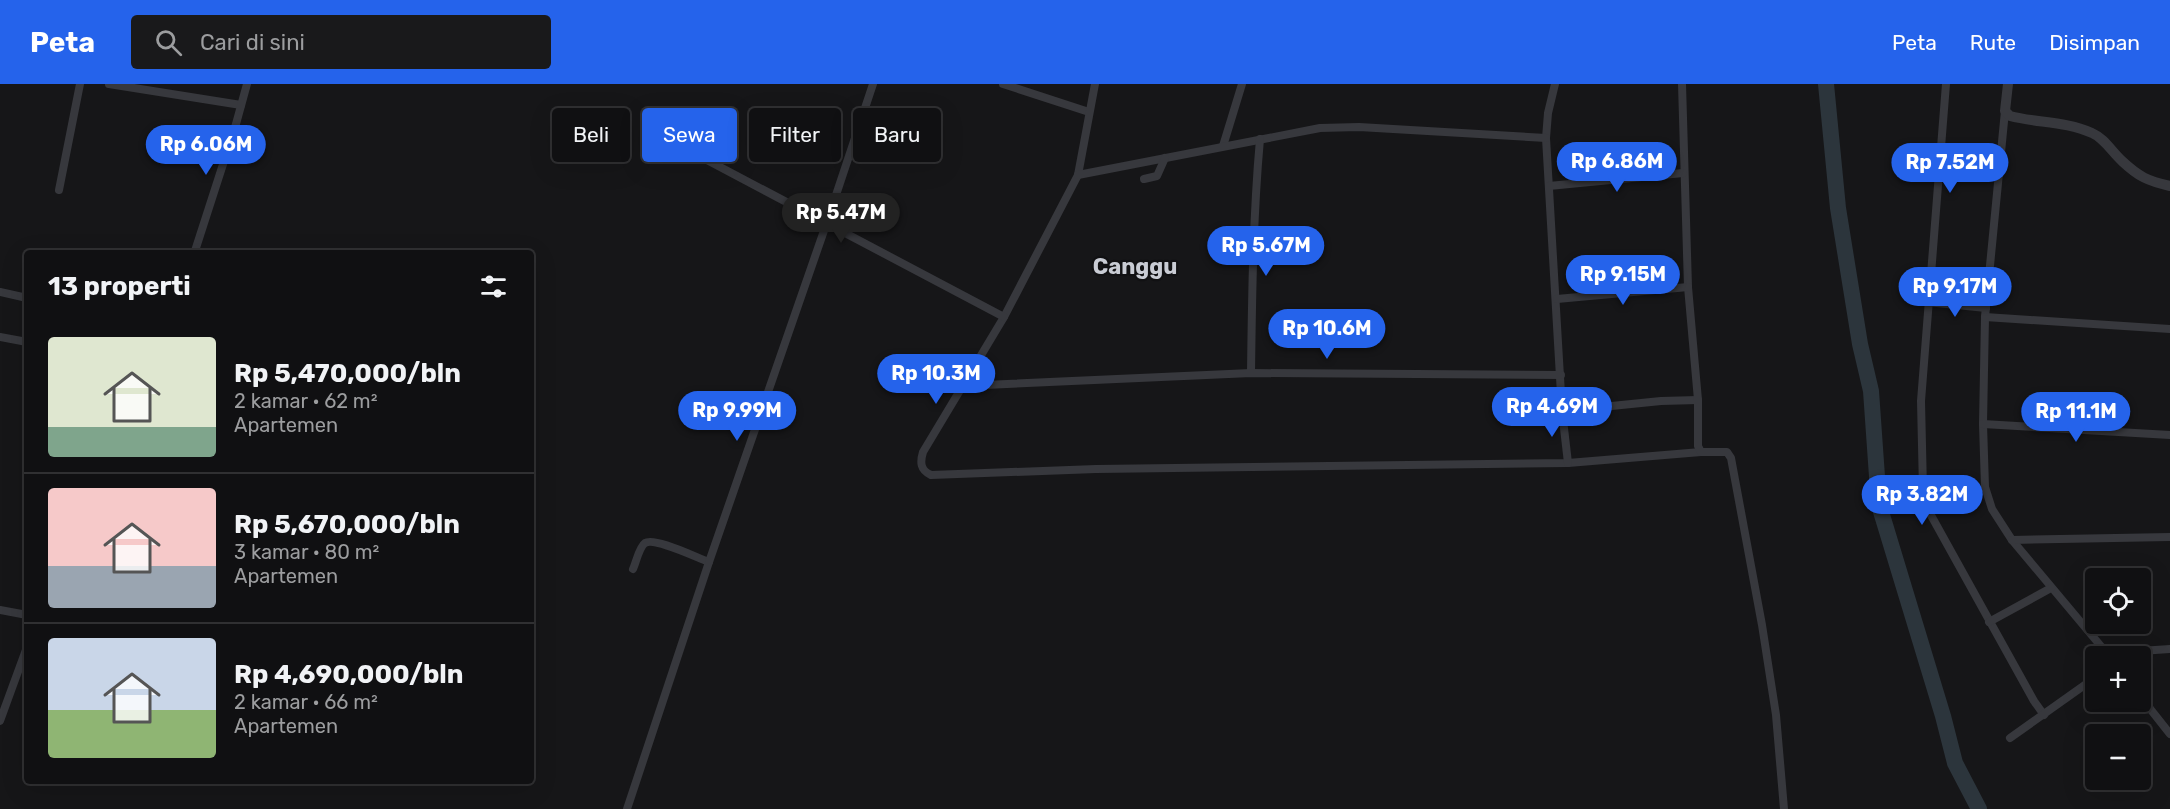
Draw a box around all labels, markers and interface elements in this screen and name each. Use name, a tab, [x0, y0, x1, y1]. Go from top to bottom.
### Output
search box	[131, 15, 551, 69]
text: Peta	[30, 26, 95, 59]
icon: search	[152, 26, 185, 59]
text: Cari di sini	[200, 29, 305, 56]
text: Peta	[1892, 30, 1937, 55]
text: Rute	[1970, 30, 2016, 55]
text: Disimpan	[2049, 30, 2140, 55]
chip: Beli	[552, 108, 630, 162]
chip: Sewa	[642, 108, 737, 162]
chip: Filter	[749, 108, 841, 162]
chip: Baru	[853, 108, 941, 162]
pin: Rp 6.06M	[144, 125, 268, 176]
text: Rp 6.06M	[160, 132, 252, 156]
pin: Rp 6.86M	[1555, 142, 1679, 193]
pin: Rp 7.52M	[1888, 143, 2012, 194]
text: Rp 6.86M	[1571, 149, 1663, 173]
text: Rp 7.52M	[1905, 150, 1995, 174]
pin: Rp 5.47M	[779, 193, 903, 244]
text: Rp 5.47M	[796, 200, 886, 224]
pin: Rp 5.67M	[1204, 226, 1328, 277]
text: Rp 5.67M	[1221, 233, 1311, 257]
district label: Canggu	[1093, 253, 1177, 280]
pin: Rp 9.15M	[1561, 255, 1685, 306]
text: Rp 9.15M	[1580, 262, 1666, 286]
pin: Rp 9.17M	[1893, 267, 2017, 318]
icon: filters	[477, 270, 510, 303]
text: 13 properti	[48, 271, 191, 302]
text: Rp 9.17M	[1913, 274, 1997, 298]
pin: Rp 10.6M	[1265, 309, 1389, 360]
text: Rp 10.6M	[1282, 316, 1372, 340]
pin: Rp 10.3M	[874, 354, 998, 405]
text: Rp 5,470,000/bln	[234, 358, 461, 389]
icon: home	[96, 361, 168, 433]
text: Rp 10.3M	[891, 361, 981, 385]
pin: Rp 4.69M	[1490, 387, 1614, 438]
text: 2 kamar · 62 m²	[234, 389, 377, 413]
pin: Rp 9.99M	[675, 391, 799, 442]
pin: Rp 11.1M	[2014, 392, 2138, 443]
text: Rp 4.69M	[1506, 394, 1598, 418]
text: Rp 9.99M	[692, 398, 782, 422]
text: Rp 11.1M	[2035, 399, 2117, 423]
text: Apartemen	[234, 413, 338, 437]
pin: Rp 3.82M	[1860, 475, 1984, 526]
text: Rp 3.82M	[1876, 482, 1968, 506]
text: Rp 5,670,000/bln	[234, 509, 460, 540]
icon: home	[96, 512, 168, 584]
text: 3 kamar · 80 m²	[234, 540, 379, 564]
text: Apartemen	[234, 564, 338, 588]
map controls	[2085, 568, 2151, 790]
button: locate	[2085, 568, 2151, 634]
button: +	[2085, 646, 2151, 712]
text: Rp 4,690,000/bln	[234, 659, 464, 690]
icon: home	[96, 662, 168, 734]
text: 2 kamar · 66 m²	[234, 690, 378, 714]
text: Apartemen	[234, 714, 338, 738]
button: −	[2085, 724, 2151, 790]

